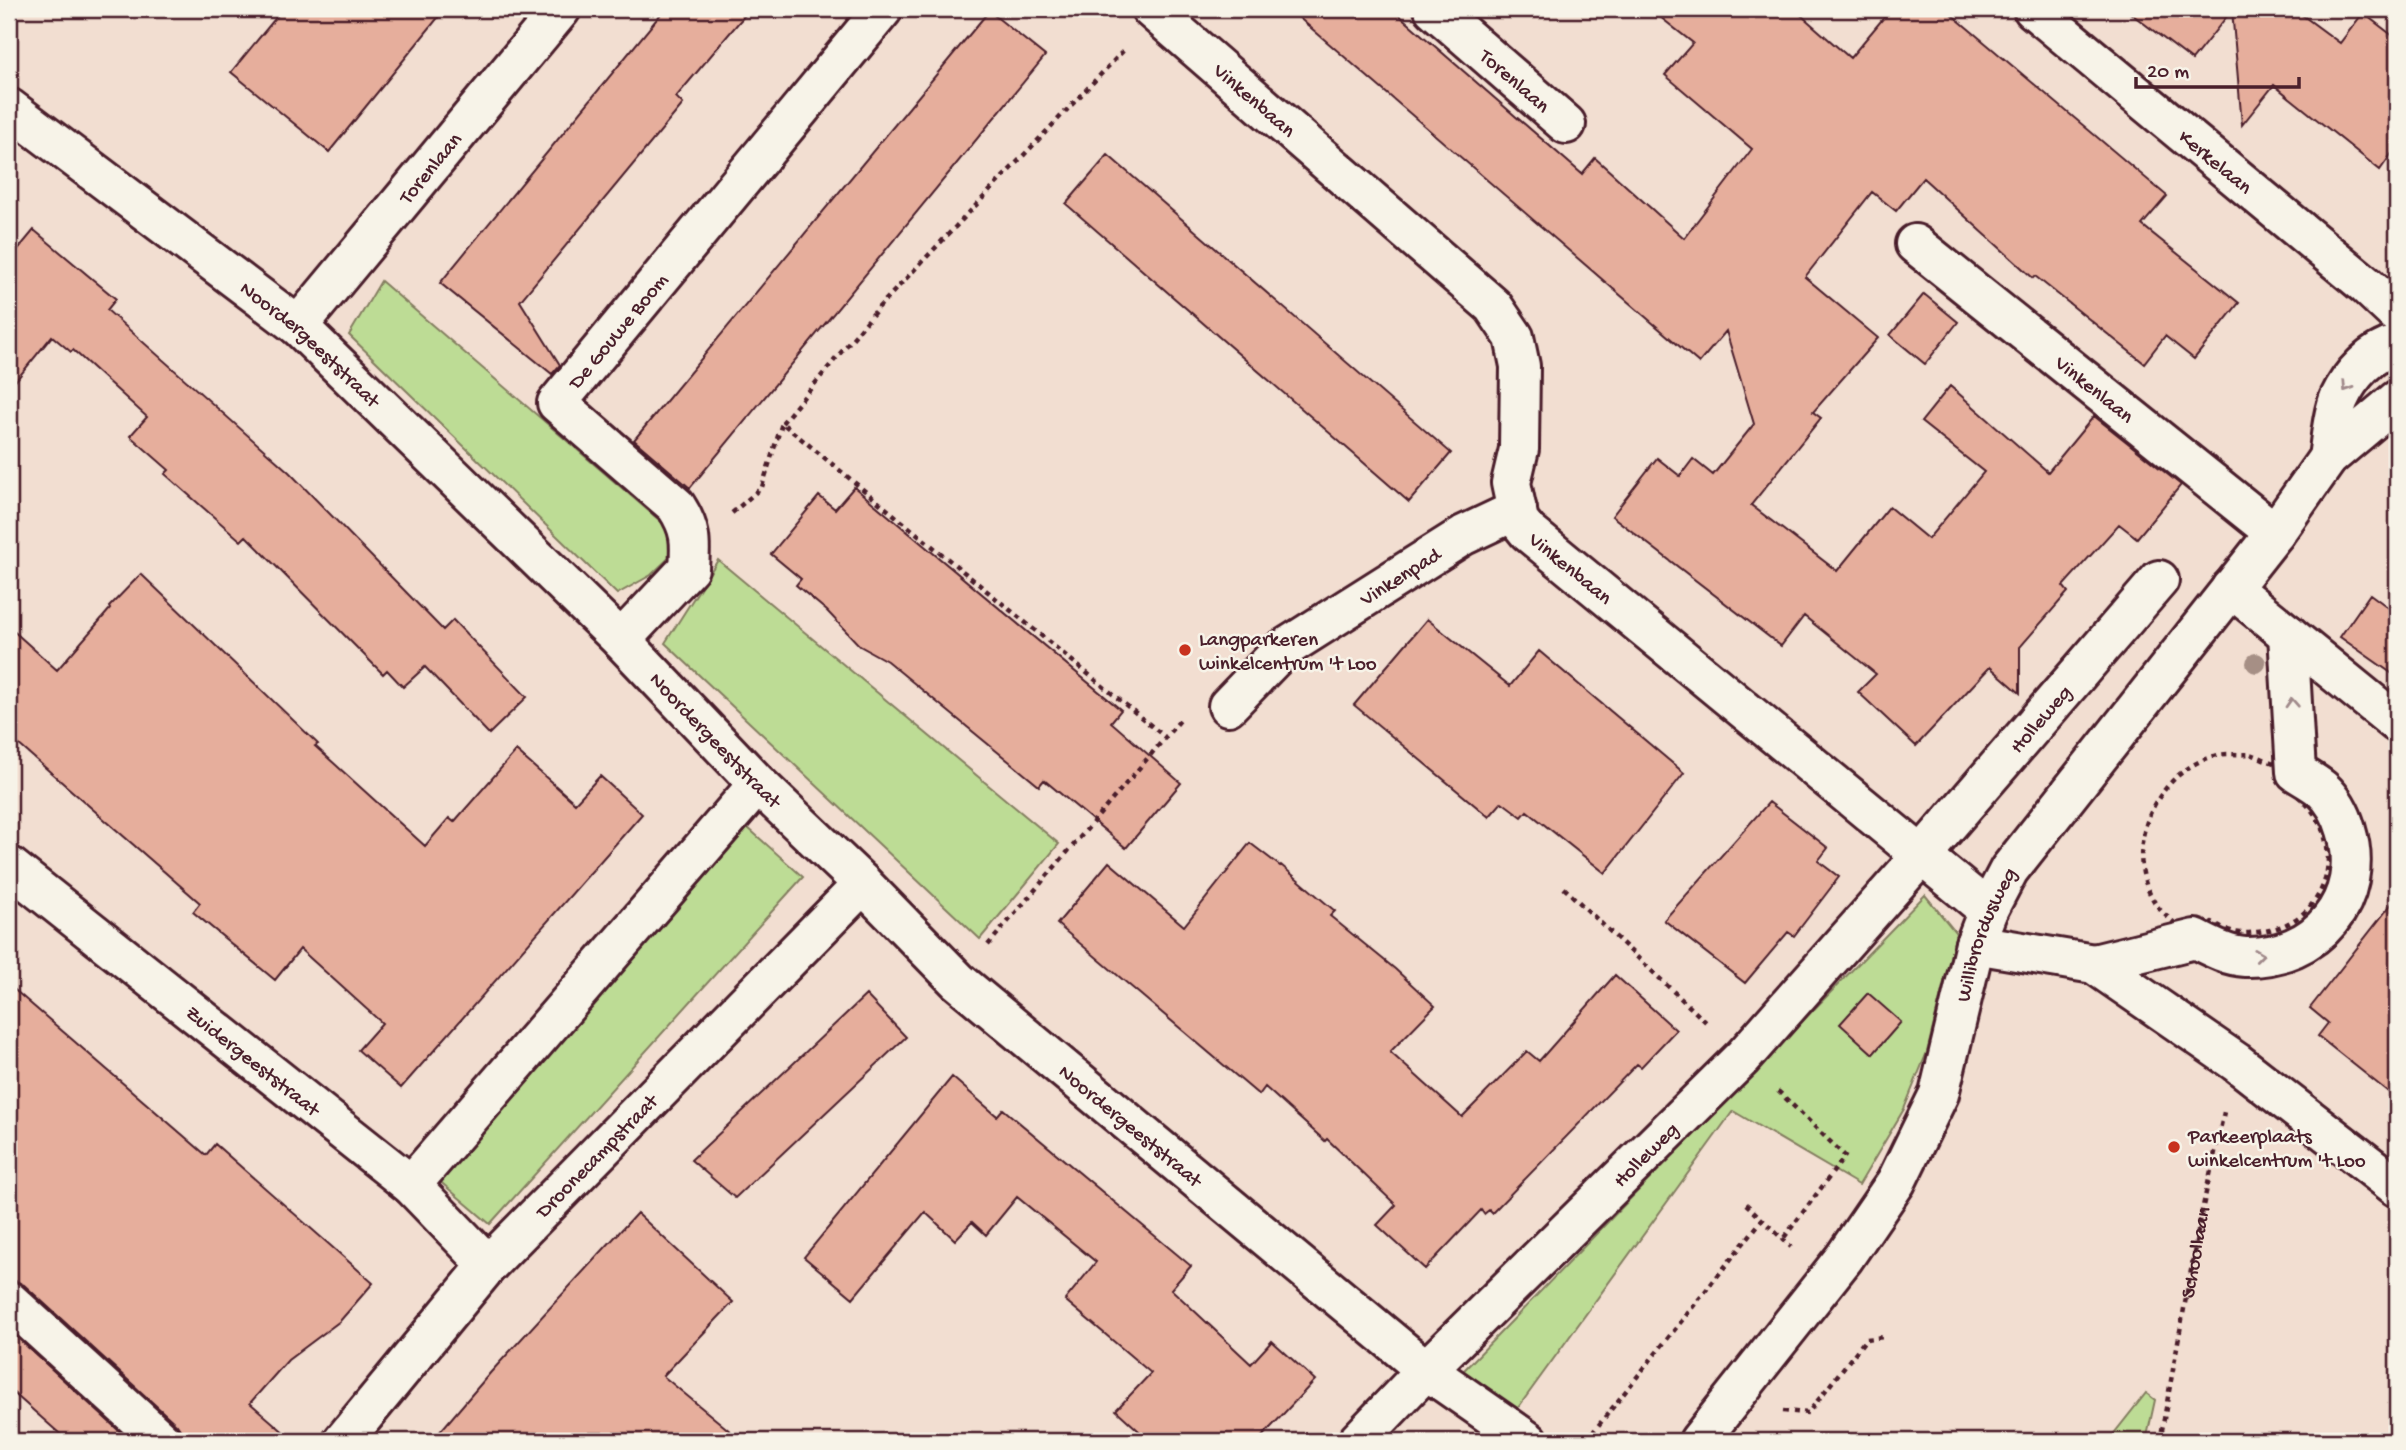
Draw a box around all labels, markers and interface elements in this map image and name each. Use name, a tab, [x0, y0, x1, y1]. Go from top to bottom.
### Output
street label: Torenlaan	[1472, 45, 1553, 120]
scale bar	[2136, 46, 2299, 90]
street label: Vinkenbaan	[1206, 59, 1299, 145]
text: 20 m	[2147, 61, 2189, 86]
street label: Kerkelaan	[2172, 126, 2256, 201]
street label: Torenlaan	[395, 129, 469, 211]
street label: De Gouwe Boom	[563, 269, 675, 397]
street label: Noordergeeststraat	[234, 278, 385, 416]
street label: Vinkenlaan	[2048, 351, 2138, 431]
one-way arrow	[2343, 379, 2355, 392]
street label: Vinkenbaan	[1521, 528, 1616, 612]
street label: Vinkenpad	[1356, 543, 1448, 614]
place label: Langparkeren winkelcentrum 't Loo	[1199, 629, 1377, 678]
marker: Langparkeren winkelcentrum 't Loo	[1177, 642, 1193, 658]
street label: Noordergeeststraat	[642, 669, 786, 817]
street label: Holleweg	[2006, 681, 2079, 760]
one-way arrow	[2285, 698, 2300, 709]
street label: Willibrordusweg	[1953, 864, 2024, 1005]
one-way arrow	[2254, 948, 2265, 963]
street label: Zuidergeeststraat	[179, 1002, 325, 1125]
street label: Noordergeeststraat	[1052, 1061, 1208, 1196]
street label: Droonecampstraat	[531, 1089, 666, 1226]
street label: Holleweg	[1609, 1119, 1685, 1194]
place label: Parkeerplaats winkelcentrum 't Loo	[2187, 1126, 2366, 1175]
marker: Parkeerplaats winkelcentrum 't Loo	[2166, 1139, 2182, 1155]
street label: Schoollaan	[2177, 1205, 2218, 1300]

